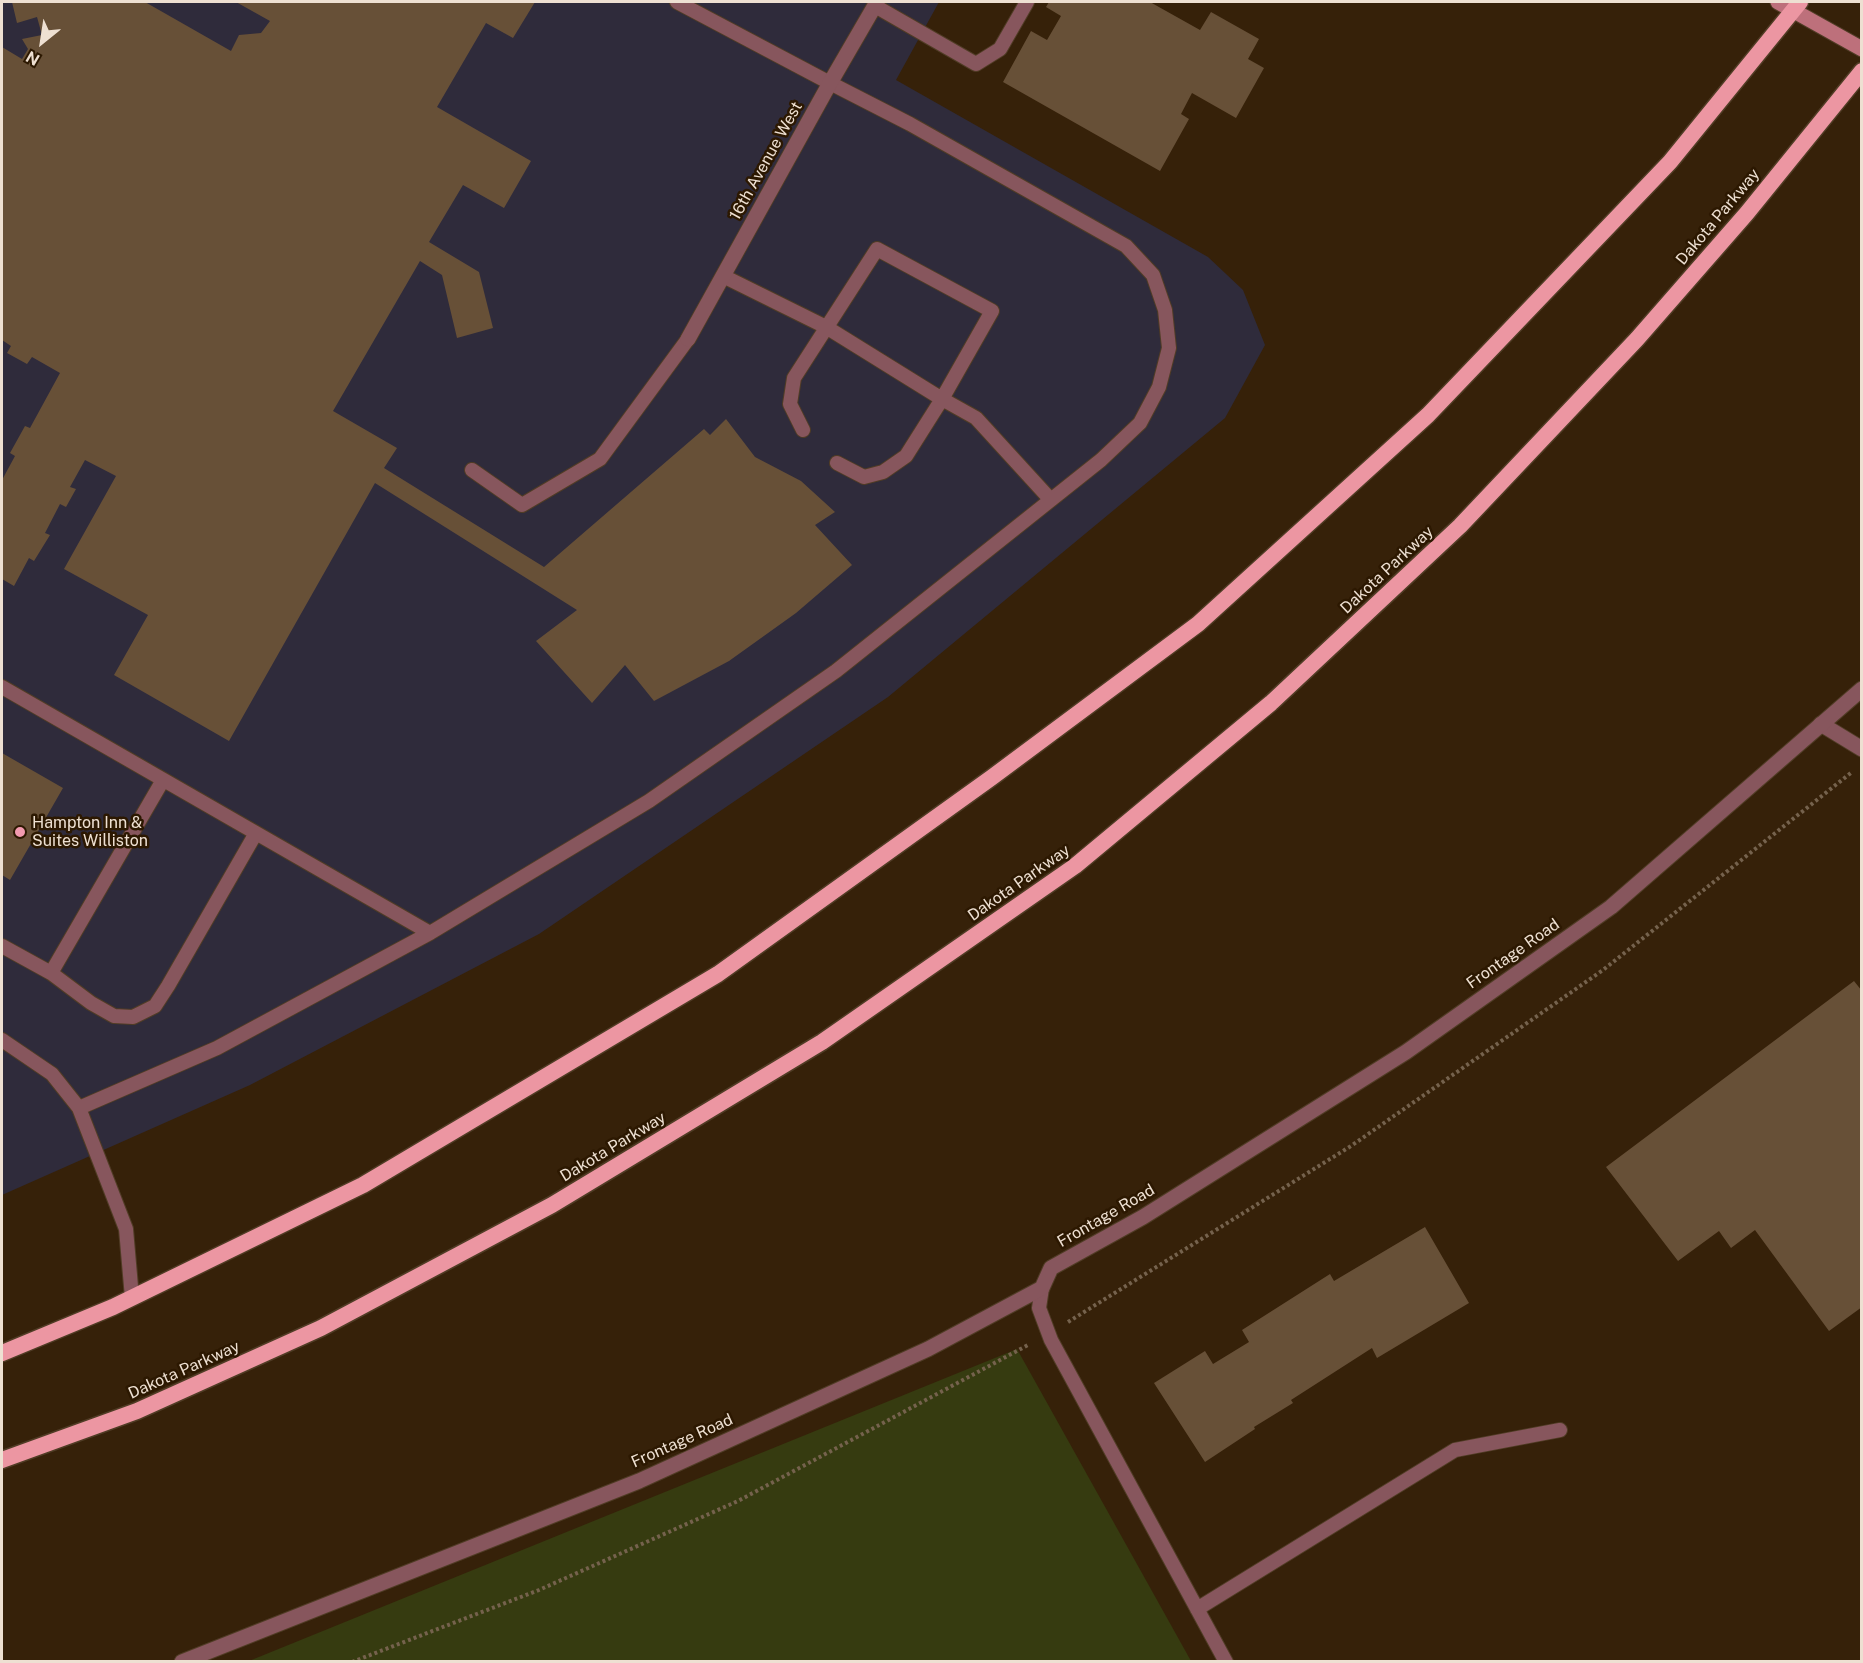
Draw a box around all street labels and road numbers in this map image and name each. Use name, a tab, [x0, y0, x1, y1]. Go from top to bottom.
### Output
street label: 16th Avenue West	[726, 98, 806, 224]
street label: Dakota Parkway	[1672, 165, 1764, 269]
street label: Dakota Parkway	[1337, 522, 1437, 618]
street label: Dakota Parkway	[964, 841, 1074, 925]
street label: Frontage Road	[1463, 915, 1563, 993]
street label: Dakota Parkway	[557, 1108, 669, 1186]
street label: Frontage Road	[1054, 1180, 1158, 1252]
street label: Dakota Parkway	[125, 1337, 243, 1403]
street label: Frontage Road	[628, 1410, 736, 1472]

